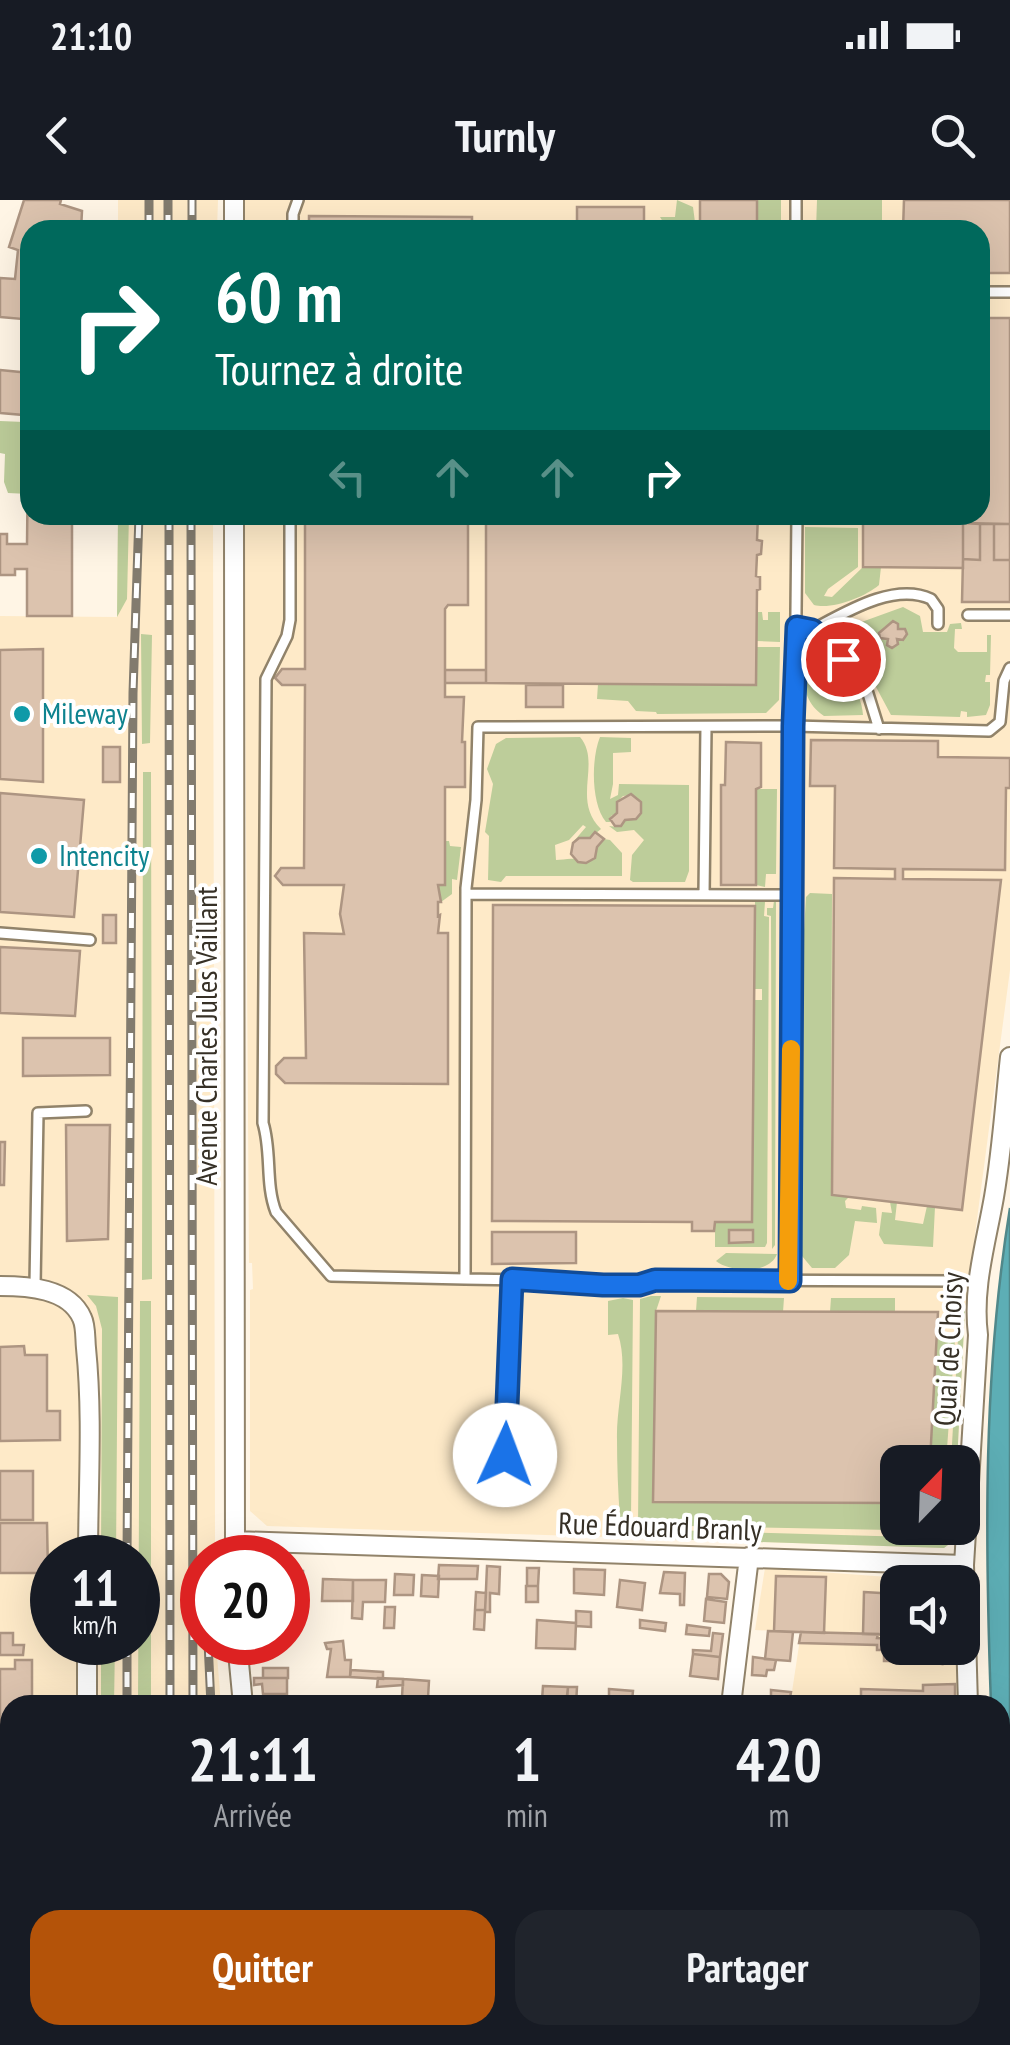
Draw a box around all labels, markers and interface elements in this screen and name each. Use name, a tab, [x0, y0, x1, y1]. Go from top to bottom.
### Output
text: 21:10	[50, 11, 132, 60]
text: Turnly	[455, 106, 555, 164]
icon: back	[30, 108, 85, 163]
icon: search	[925, 108, 980, 163]
text: 60 m	[215, 251, 343, 341]
icon: right	[50, 260, 180, 390]
text: Tournez à droite	[215, 339, 464, 397]
icon: left	[320, 450, 375, 505]
icon: ahead	[425, 450, 480, 505]
icon: ahead	[530, 450, 585, 505]
icon: right	[635, 450, 690, 505]
pin	[801, 617, 886, 702]
icon: arrive	[816, 632, 871, 687]
place label: Mileway	[42, 693, 128, 732]
marker: Mileway	[11, 703, 33, 725]
place label: Intencity	[59, 835, 150, 874]
marker: Intencity	[28, 845, 50, 867]
street label: Avenue Charles Jules Vaillant	[186, 886, 225, 1186]
street label: Quai de Choisy	[924, 1270, 971, 1427]
position arrow	[453, 1403, 557, 1507]
north arrow	[880, 1445, 980, 1545]
map controls	[880, 1445, 980, 1665]
street label: Rue Édouard Branly	[558, 1502, 763, 1549]
speed limit sign: 20	[180, 1535, 310, 1665]
text: 11	[71, 1555, 119, 1620]
button: sound	[880, 1565, 980, 1665]
text: km/h	[73, 1609, 117, 1641]
text: 21:11	[188, 1720, 318, 1798]
text: 1	[513, 1720, 541, 1798]
text: 420	[736, 1720, 822, 1798]
text: Arrivée	[214, 1794, 292, 1836]
text: min	[506, 1794, 548, 1836]
text: m	[768, 1794, 789, 1836]
button: Quitter	[30, 1910, 495, 2025]
button: Partager	[515, 1910, 980, 2025]

